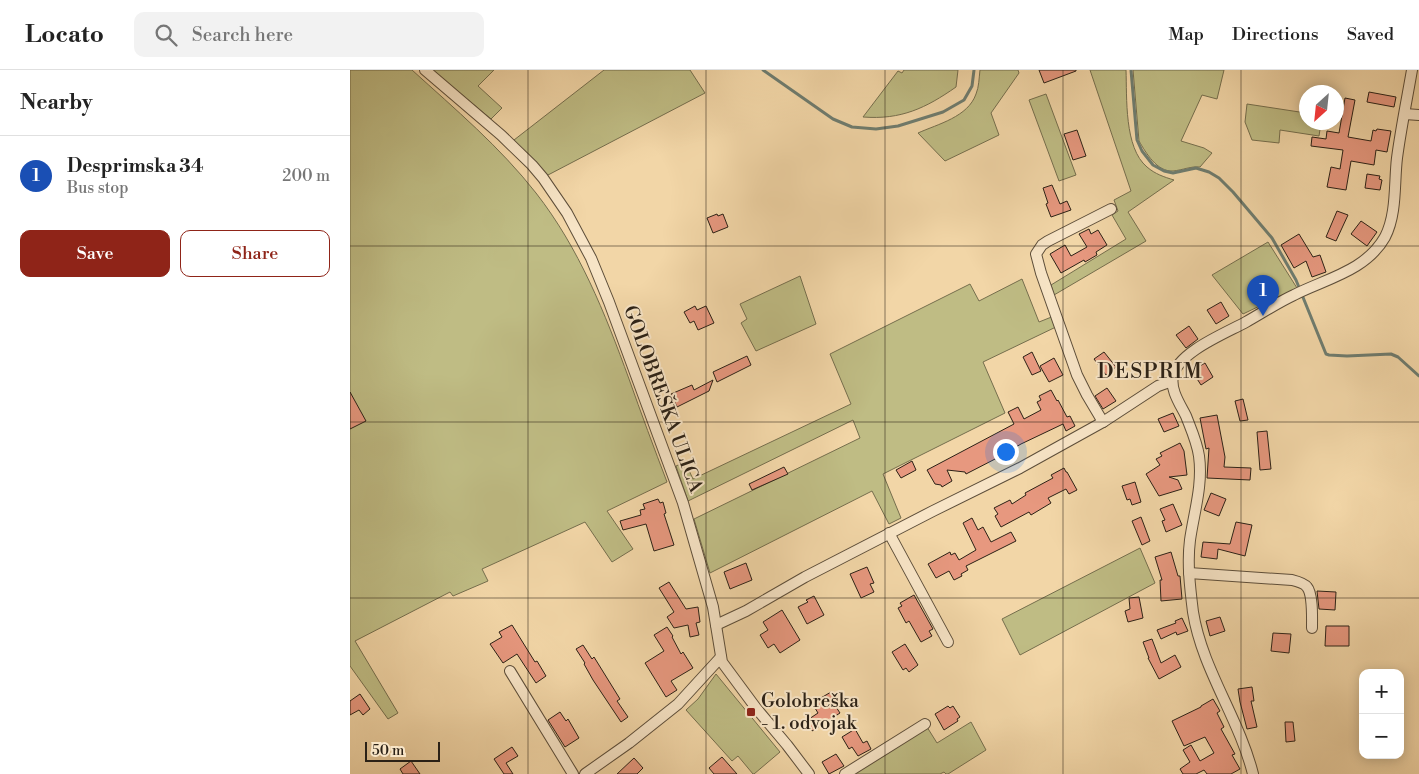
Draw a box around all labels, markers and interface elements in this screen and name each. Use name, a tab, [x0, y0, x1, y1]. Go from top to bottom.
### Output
search box	[134, 12, 484, 57]
text: Locato	[25, 20, 104, 50]
icon: search	[152, 21, 180, 49]
text: Search here	[192, 23, 293, 47]
text: Map	[1168, 23, 1204, 46]
text: Directions	[1232, 23, 1319, 46]
text: Saved	[1347, 23, 1394, 46]
north arrow	[1299, 85, 1344, 130]
text: Nearby	[20, 90, 93, 116]
text: Desprimska 34	[67, 154, 204, 178]
text: 1	[32, 166, 40, 186]
text: 200 m	[282, 166, 330, 186]
text: Bus stop	[67, 178, 129, 198]
button: Save	[20, 230, 170, 277]
button: Share	[180, 230, 330, 277]
pin: 1	[1247, 275, 1279, 316]
street label: GOLOBREŠKA ULICA	[618, 302, 709, 497]
district label: DESPRIM	[1097, 359, 1203, 385]
your location	[993, 439, 1019, 465]
map controls	[1359, 669, 1404, 759]
button: +	[1359, 669, 1404, 714]
place label: Golobreška - 1. odvojak	[761, 689, 859, 735]
marker: Golobreška - 1. odvojak	[745, 706, 757, 718]
button: −	[1359, 714, 1404, 759]
scale bar	[365, 739, 440, 762]
text: 50 m	[372, 742, 404, 760]

